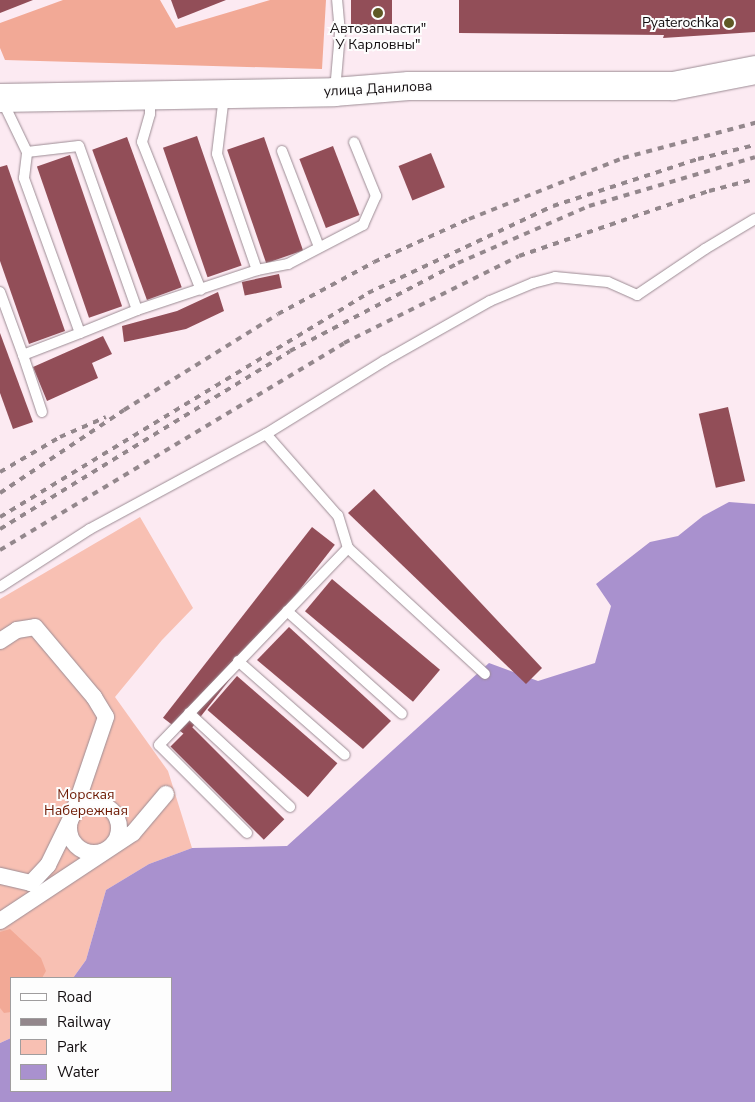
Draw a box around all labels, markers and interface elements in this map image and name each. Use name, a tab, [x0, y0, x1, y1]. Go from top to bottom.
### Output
marker: Автозапчасти" У Карловны"	[372, 7, 384, 19]
place label: Pyaterochka	[642, 15, 719, 31]
marker: Pyaterochka	[723, 17, 735, 29]
place label: Автозапчасти" У Карловны"	[330, 21, 426, 54]
street label: улица Данилова	[323, 78, 433, 100]
park label: Морская Набережная	[44, 787, 128, 820]
legend	[10, 977, 172, 1092]
text: Road	[57, 987, 92, 1007]
text: Railway	[57, 1012, 111, 1032]
text: Park	[57, 1037, 87, 1057]
text: Water	[57, 1062, 99, 1082]

